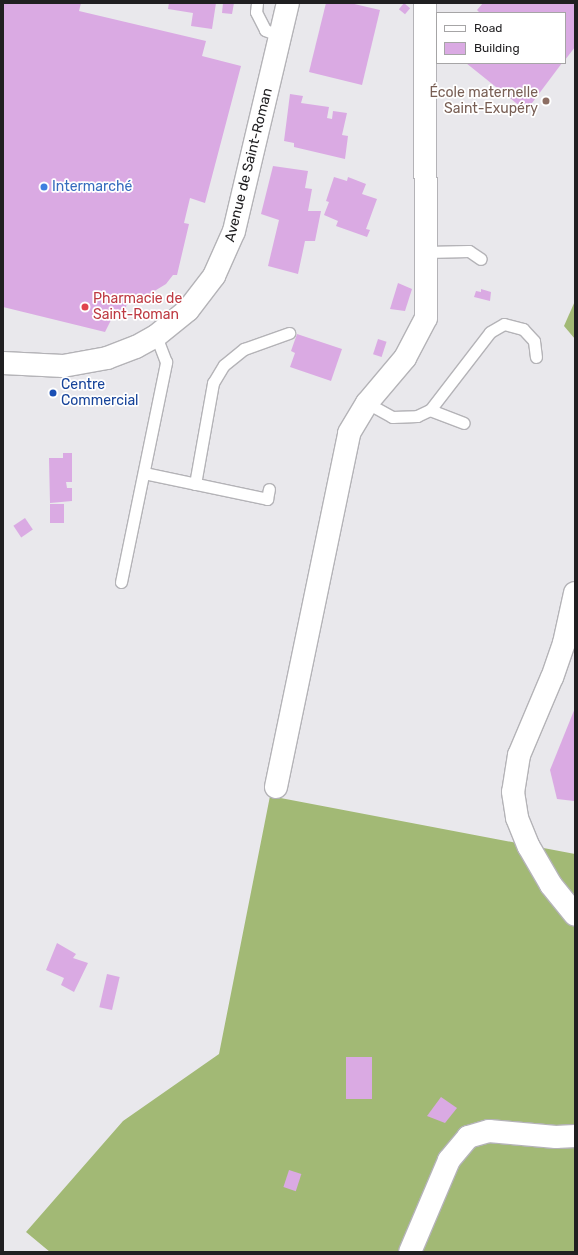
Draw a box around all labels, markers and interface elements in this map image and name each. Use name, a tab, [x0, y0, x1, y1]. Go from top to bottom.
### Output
legend	[436, 12, 566, 64]
text: Road	[474, 21, 502, 35]
text: Building	[474, 41, 520, 55]
place label: École maternelle Saint-Exupéry	[429, 85, 538, 118]
street label: Avenue de Saint-Roman	[222, 86, 276, 244]
marker: École maternelle Saint-Exupéry	[541, 96, 551, 106]
place label: Intermarché	[52, 179, 132, 195]
marker: Intermarché	[39, 182, 49, 192]
place label: Pharmacie de Saint-Roman	[93, 291, 182, 324]
marker: Pharmacie de Saint-Roman	[80, 302, 90, 312]
place label: Centre Commercial	[61, 377, 139, 410]
marker: Centre Commercial	[48, 388, 58, 398]

